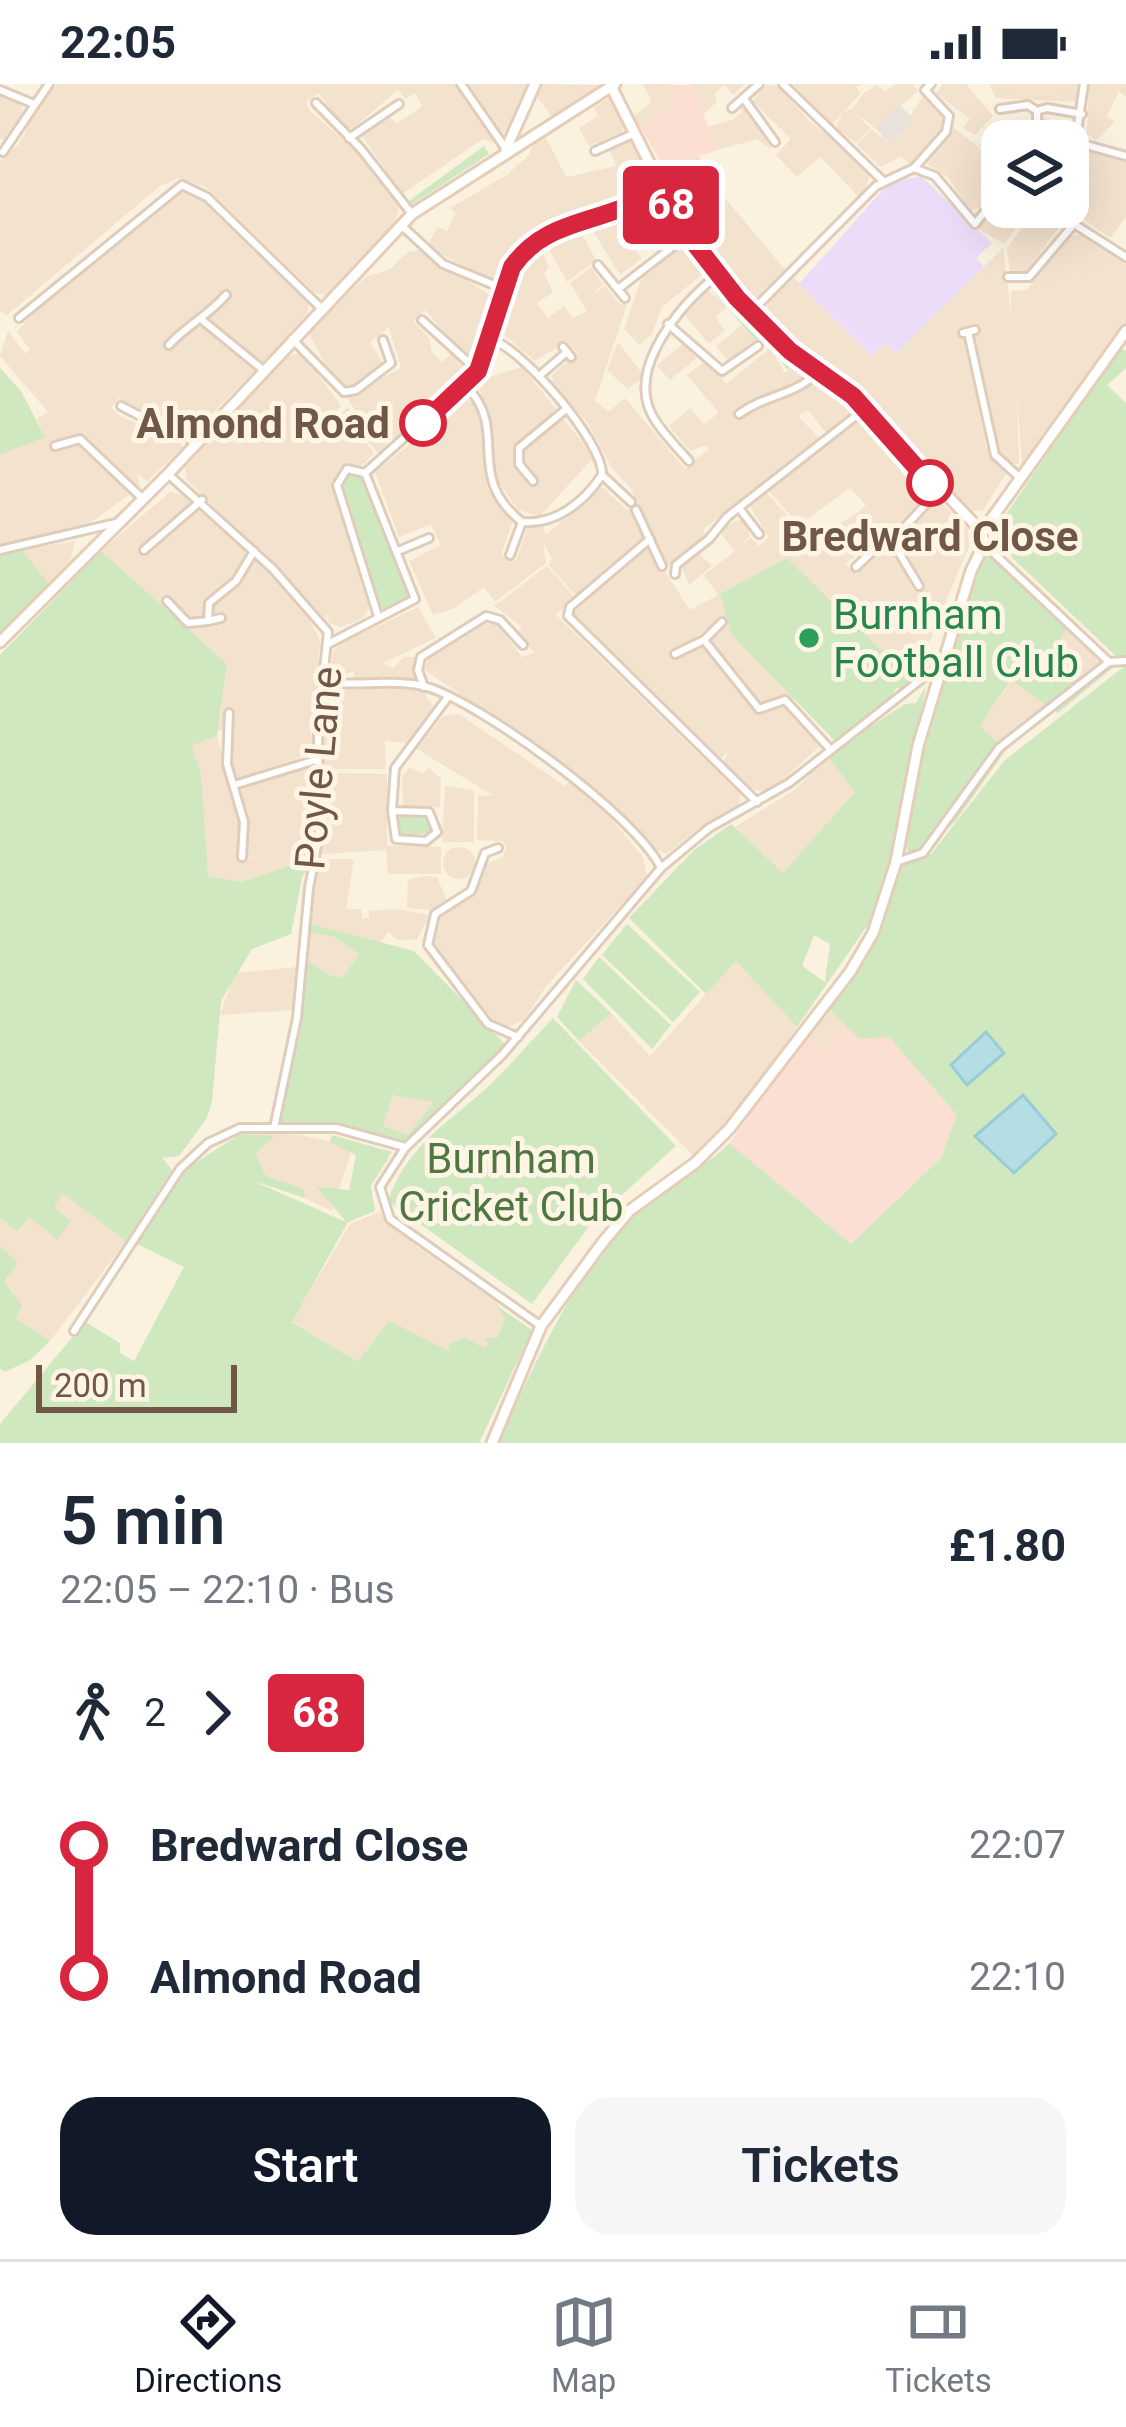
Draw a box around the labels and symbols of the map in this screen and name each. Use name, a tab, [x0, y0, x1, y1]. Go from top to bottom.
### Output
line badge: 68	[617, 166, 725, 244]
place label: Almond Road	[136, 399, 390, 448]
marker: Almond Road	[401, 401, 445, 445]
marker: Bredward Close	[908, 461, 952, 505]
place label: Bredward Close	[781, 512, 1079, 561]
place label: Burnham Football Club	[833, 590, 1079, 687]
marker: Burnham Football Club	[796, 625, 822, 651]
street label: Poyle Lane	[285, 664, 352, 872]
park label: Burnham Cricket Club	[398, 1134, 624, 1231]
scale bar	[36, 1359, 237, 1412]

